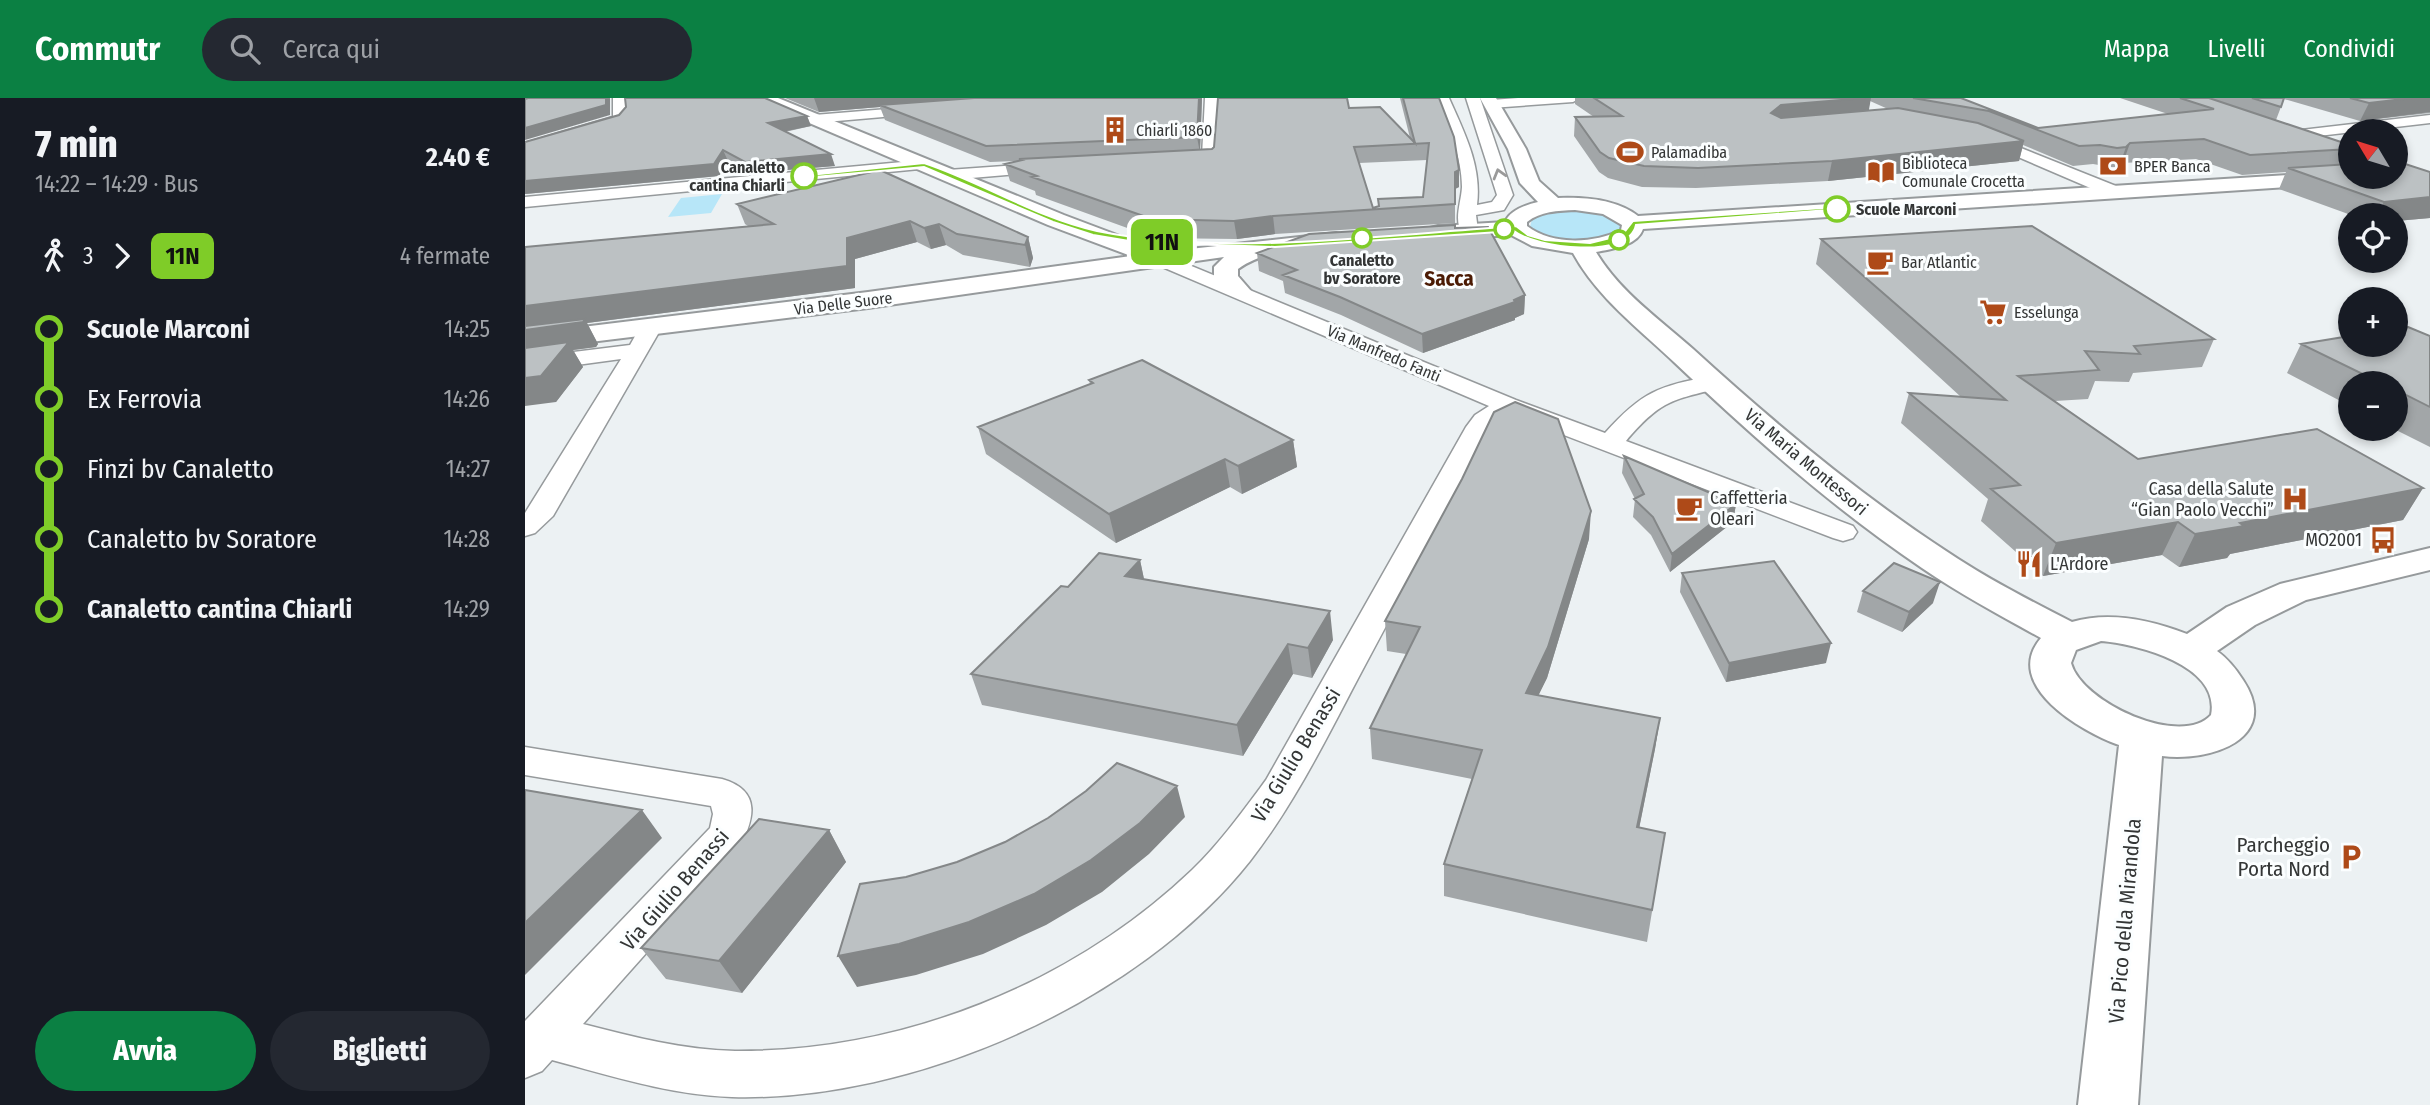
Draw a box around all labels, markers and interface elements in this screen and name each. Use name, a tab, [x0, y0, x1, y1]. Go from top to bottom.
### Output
search box	[202, 18, 692, 81]
text: Commutr	[35, 29, 160, 69]
icon: search	[226, 30, 264, 68]
text: Cerca qui	[282, 34, 380, 65]
text: Mappa	[2104, 35, 2170, 63]
text: Livelli	[2208, 35, 2265, 63]
text: Condividi	[2303, 35, 2395, 63]
building icon: Chiarli 1860	[1100, 115, 1130, 145]
north arrow	[2338, 119, 2408, 189]
map controls	[2338, 119, 2408, 441]
text: 7 min	[35, 121, 118, 167]
place label: Chiarli 1860	[1136, 121, 1212, 140]
sports icon: Palamadiba	[1615, 137, 1645, 167]
text: 2.40 €	[426, 142, 490, 173]
place label: Palamadiba	[1651, 143, 1727, 162]
bank icon: BPER Banca	[2098, 151, 2128, 181]
place label: Biblioteca Comunale Crocetta	[1902, 154, 2025, 191]
library icon: Biblioteca Comunale Crocetta	[1866, 157, 1896, 187]
place label: BPER Banca	[2134, 157, 2211, 176]
place label: Canaletto cantina Chiarli	[689, 158, 785, 195]
marker: Canaletto cantina Chiarli	[791, 163, 817, 189]
one-way arrow	[1493, 168, 1508, 180]
text: 14:22 – 14:29 · Bus	[35, 170, 198, 198]
marker: Scuole Marconi	[1824, 196, 1850, 222]
place label: Scuole Marconi	[1856, 200, 1956, 219]
button: locate	[2338, 203, 2408, 273]
line badge: 11N	[1122, 219, 1202, 265]
unlabelled marker	[1494, 219, 1514, 239]
text: 11N	[1145, 228, 1179, 256]
marker: Canaletto bv Soratore	[1352, 228, 1372, 248]
unlabelled marker	[1609, 230, 1629, 250]
icon: walk	[35, 237, 73, 275]
icon: forward	[103, 237, 141, 275]
text: 3	[83, 242, 93, 270]
text: 11N	[165, 242, 200, 270]
text: 4 fermate	[400, 242, 490, 270]
cafe icon: Bar Atlantic	[1865, 247, 1895, 277]
place label: Canaletto bv Soratore	[1323, 251, 1401, 288]
place label: Bar Atlantic	[1901, 253, 1977, 272]
district label: Sacca	[1424, 266, 1474, 292]
button: +	[2338, 287, 2408, 357]
street label: Via Delle Suore	[793, 288, 893, 319]
supermarket icon: Esselunga	[1978, 297, 2008, 327]
place label: Esselunga	[2014, 303, 2079, 322]
text: Scuole Marconi	[87, 314, 250, 345]
text: 14:25	[444, 315, 490, 343]
street label: Via Manfredo Fanti	[1324, 321, 1444, 386]
button: −	[2338, 371, 2408, 441]
text: Ex Ferrovia	[87, 384, 202, 415]
text: 14:26	[443, 385, 490, 413]
street label: Via Maria Montessori	[1740, 404, 1872, 520]
text: Finzi bv Canaletto	[87, 454, 274, 485]
text: 14:27	[446, 455, 490, 483]
place label: Casa della Salute “Gian Paolo Vecchi”	[2131, 478, 2274, 521]
hospital icon: Casa della Salute “Gian Paolo Vecchi”	[2280, 484, 2310, 514]
place label: Caffetteria Oleari	[1710, 487, 1788, 530]
cafe icon: Caffetteria Oleari	[1674, 493, 1704, 523]
text: Canaletto bv Soratore	[87, 524, 317, 555]
text: 14:28	[443, 525, 490, 553]
bus stop icon: MO2001	[2368, 525, 2398, 555]
place label: MO2001	[2305, 529, 2362, 551]
restaurant icon: L'Ardore	[2014, 549, 2044, 579]
place label: L'Ardore	[2050, 553, 2108, 575]
text: Canaletto cantina Chiarli	[87, 594, 352, 625]
text: 14:29	[444, 595, 490, 623]
street label: Via Giulio Benassi	[1246, 683, 1346, 827]
street label: Via Pico della Mirandola	[2103, 817, 2147, 1025]
street label: Via Giulio Benassi	[615, 824, 735, 956]
place label: Parcheggio Porta Nord	[2237, 832, 2330, 882]
parking icon: Parcheggio Porta Nord	[2336, 842, 2366, 872]
button: Avvia	[35, 1011, 256, 1091]
button: Biglietti	[270, 1011, 490, 1091]

